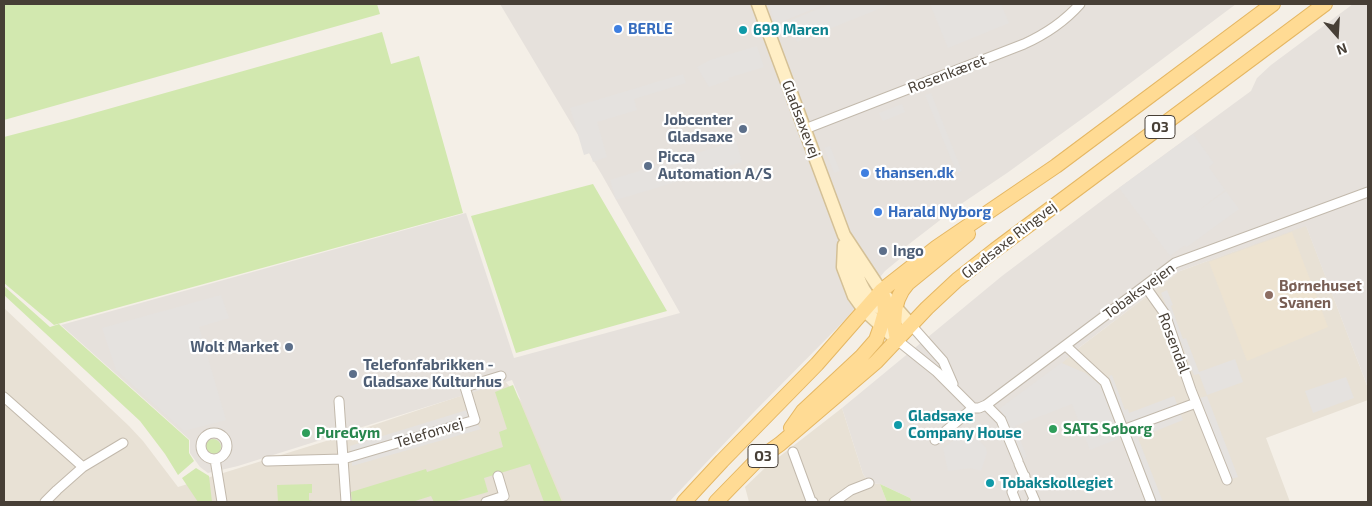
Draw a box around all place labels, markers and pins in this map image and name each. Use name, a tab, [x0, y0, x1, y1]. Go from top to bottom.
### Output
place label: BERLE	[628, 20, 673, 38]
place label: 699 Maren	[753, 21, 829, 39]
marker: BERLE	[612, 23, 624, 35]
marker: 699 Maren	[737, 24, 749, 36]
place label: Jobcenter Gladsaxe	[664, 111, 733, 146]
marker: Jobcenter Gladsaxe	[737, 123, 749, 135]
place label: Picca Automation A/S	[658, 148, 772, 183]
marker: Picca Automation A/S	[642, 160, 654, 172]
place label: thansen.dk	[875, 164, 954, 182]
marker: thansen.dk	[859, 167, 871, 179]
place label: Harald Nyborg	[888, 203, 991, 221]
marker: Harald Nyborg	[872, 206, 884, 218]
place label: Ingo	[893, 242, 924, 260]
marker: Ingo	[877, 245, 889, 257]
place label: Børnehuset Svanen	[1279, 277, 1362, 312]
marker: Børnehuset Svanen	[1263, 289, 1275, 301]
place label: Wolt Market	[190, 338, 279, 356]
marker: Wolt Market	[283, 341, 295, 353]
place label: Telefonfabrikken - Gladsaxe Kulturhus	[363, 356, 502, 391]
marker: Telefonfabrikken - Gladsaxe Kulturhus	[347, 368, 359, 380]
place label: Gladsaxe Company House	[908, 407, 1022, 442]
marker: Gladsaxe Company House	[892, 419, 904, 431]
place label: SATS Søborg	[1063, 420, 1152, 438]
marker: SATS Søborg	[1047, 423, 1059, 435]
place label: PureGym	[316, 424, 380, 442]
marker: PureGym	[300, 427, 312, 439]
place label: Tobakskollegiet	[1000, 474, 1113, 492]
marker: Tobakskollegiet	[984, 477, 996, 489]

